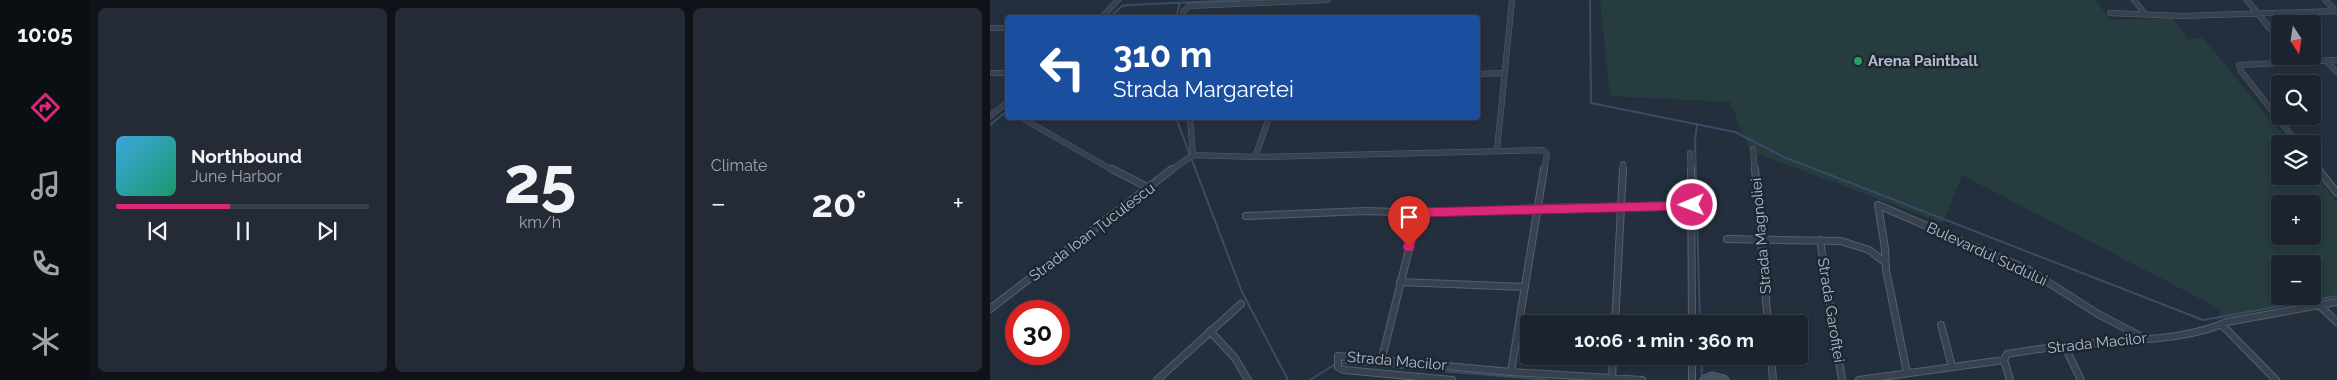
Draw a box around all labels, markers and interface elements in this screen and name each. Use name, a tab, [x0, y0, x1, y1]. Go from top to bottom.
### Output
north arrow	[2271, 15, 2321, 65]
map controls	[2271, 15, 2321, 305]
text: 10:05	[17, 21, 73, 47]
text: 310 m	[1113, 34, 1212, 75]
icon: left	[1030, 35, 1095, 100]
place label: Arena Paintball	[1868, 52, 1978, 70]
marker: Arena Paintball	[1852, 55, 1864, 67]
button: search	[2271, 75, 2321, 125]
text: Strada Margaretei	[1113, 76, 1294, 102]
icon: directions	[28, 90, 63, 125]
button: layers	[2271, 135, 2321, 185]
text: 25	[504, 142, 576, 218]
text: Northbound	[191, 145, 302, 167]
text: Climate	[711, 156, 767, 175]
text: June Harbor	[191, 167, 282, 186]
icon: music	[28, 168, 63, 203]
street label: Strada Magnoliei	[1747, 177, 1775, 295]
position arrow	[1665, 178, 1717, 230]
street label: Strada Ioan Țuculescu	[1026, 179, 1158, 285]
text: 20°	[812, 181, 867, 226]
text: −	[711, 187, 726, 220]
text: +	[952, 187, 964, 220]
button: +	[2271, 195, 2321, 245]
pin	[1388, 196, 1430, 247]
icon: arrive	[1395, 203, 1423, 231]
text: km/h	[519, 213, 561, 232]
icon: previous	[144, 217, 172, 245]
icon: pause	[229, 217, 257, 245]
icon: next	[313, 217, 341, 245]
street label: Bulevardul Sudului	[1924, 218, 2050, 290]
icon: phone	[28, 246, 63, 281]
button: −	[2271, 255, 2321, 305]
street label: Strada Garofiței	[1814, 256, 1848, 364]
speed limit sign: 30	[1005, 300, 1070, 365]
icon: climate	[28, 324, 63, 359]
text: 10:06 · 1 min · 360 m	[1574, 329, 1754, 351]
street label: Strada Macilor	[2046, 329, 2148, 357]
street label: Strada Macilor	[1347, 348, 1448, 374]

